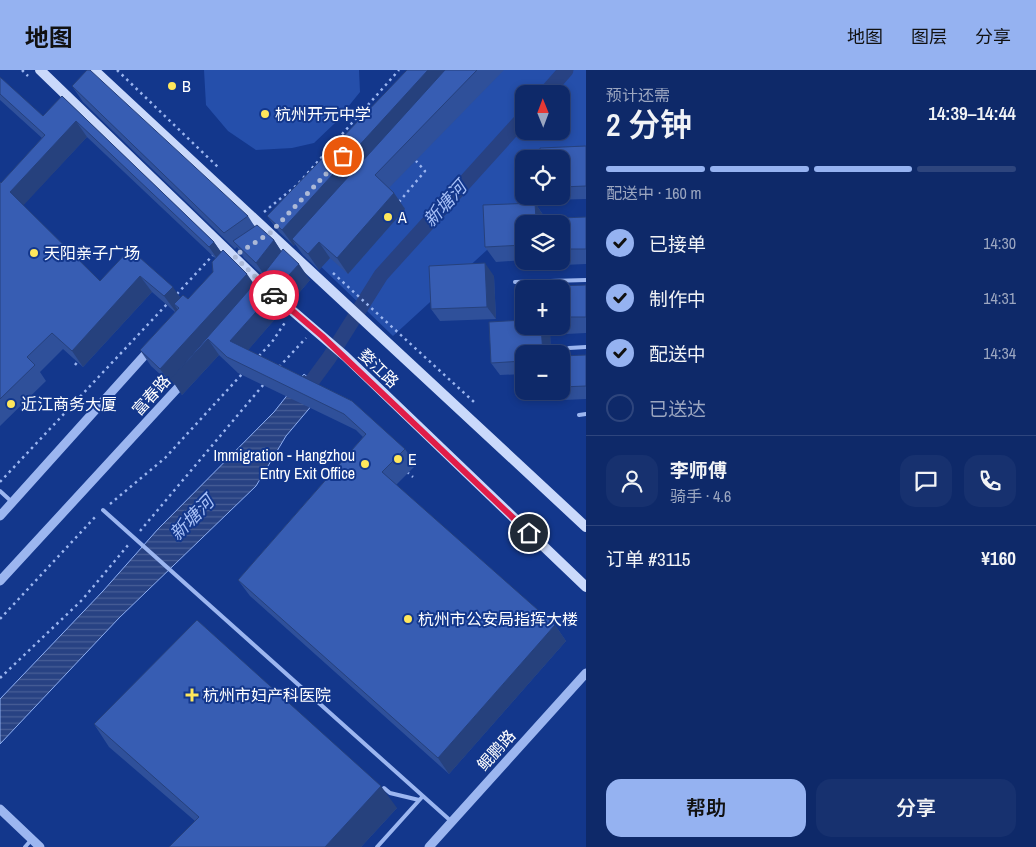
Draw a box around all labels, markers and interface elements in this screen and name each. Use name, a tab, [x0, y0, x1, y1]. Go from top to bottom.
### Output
text: 地图	[25, 21, 73, 53]
text: 地图	[847, 24, 883, 49]
text: 图层	[911, 24, 947, 49]
text: 分享	[975, 24, 1011, 49]
place label: B	[182, 75, 191, 97]
marker: B	[166, 80, 178, 92]
text: 预计还需	[606, 84, 670, 106]
north arrow	[515, 85, 570, 140]
map controls	[515, 85, 570, 400]
text: 14:39–14:44	[928, 100, 1016, 126]
place label: 杭州开元中学	[275, 103, 371, 125]
text: 2 分钟	[606, 103, 692, 146]
marker: 杭州开元中学	[259, 108, 271, 120]
pin	[322, 135, 364, 177]
icon: bag	[329, 142, 357, 170]
button: locate	[515, 150, 570, 205]
water label: 新塘河	[417, 173, 474, 232]
text: 配送中 · 160 m	[606, 182, 701, 204]
place label: A	[397, 206, 407, 228]
marker: A	[382, 211, 394, 223]
button: layers	[515, 215, 570, 270]
icon: check	[606, 229, 634, 257]
text: 已接单	[649, 231, 706, 257]
text: 14:30	[983, 232, 1016, 254]
place label: 天阳亲子广场	[44, 242, 140, 264]
marker: 天阳亲子广场	[28, 247, 40, 259]
courier	[249, 270, 299, 320]
button: +	[515, 280, 570, 335]
icon: car	[260, 281, 288, 309]
icon: check	[606, 284, 634, 312]
text: 制作中	[649, 286, 706, 312]
text: 14:31	[983, 287, 1016, 309]
icon: check	[606, 339, 634, 367]
text: 配送中	[649, 341, 706, 367]
text: 14:34	[983, 342, 1016, 364]
street label: 婺江路	[354, 343, 404, 393]
button: −	[515, 345, 570, 400]
street label: 富春路	[127, 370, 175, 420]
place label: 近江商务大厦	[21, 393, 117, 415]
text: 已送达	[649, 396, 706, 422]
marker: 近江商务大厦	[5, 398, 17, 410]
place label: Immigration - Hangzhou Entry Exit Office	[214, 444, 355, 484]
place label: E	[408, 448, 417, 470]
marker: E	[392, 453, 404, 465]
button: person	[606, 455, 658, 507]
button: chat	[900, 455, 952, 507]
button: phone	[964, 455, 1016, 507]
text: 李师傅	[670, 457, 727, 483]
marker: Immigration - Hangzhou Entry Exit Office	[359, 458, 371, 470]
text: 骑手 · 4.6	[670, 485, 731, 507]
water label: 新塘河	[164, 487, 221, 546]
pin	[508, 512, 550, 554]
icon: home	[515, 519, 543, 547]
text: ¥160	[981, 545, 1016, 571]
text: 订单 #3115	[606, 546, 691, 572]
place label: 杭州市公安局指挥大楼	[418, 608, 578, 630]
marker: 杭州市公安局指挥大楼	[402, 613, 414, 625]
place label: 杭州市妇产科医院	[203, 684, 331, 706]
marker: 杭州市妇产科医院	[185, 688, 199, 702]
street label: 鲲鹏路	[472, 725, 520, 775]
button: 帮助	[606, 779, 806, 837]
button: 分享	[816, 779, 1016, 837]

